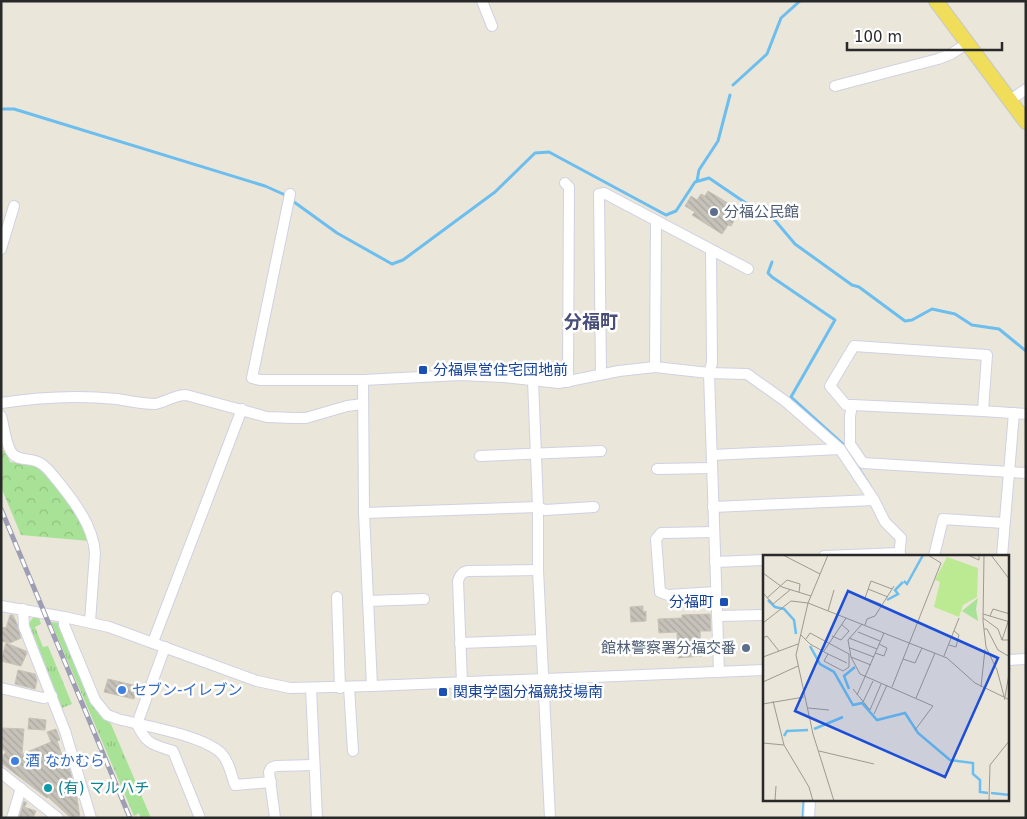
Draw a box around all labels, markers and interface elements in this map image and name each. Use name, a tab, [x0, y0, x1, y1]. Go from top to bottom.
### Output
scale bar	[847, 20, 1002, 52]
text: 100 m	[854, 28, 902, 46]
place label: 分福公民館	[724, 203, 799, 221]
marker: 分福公民館	[708, 206, 720, 218]
district label: 分福町	[563, 311, 618, 332]
place label: 分福県営住宅団地前	[433, 361, 568, 379]
marker: 分福県営住宅団地前	[417, 364, 429, 376]
inset map	[763, 555, 1010, 802]
place label: 分福町	[669, 593, 714, 611]
marker: 分福町	[718, 596, 730, 608]
place label: 館林警察署分福交番	[601, 639, 736, 657]
marker: 館林警察署分福交番	[740, 642, 752, 654]
place label: セブン-イレブン	[132, 681, 242, 699]
place label: 関東学園分福競技場南	[453, 683, 603, 701]
marker: セブン-イレブン	[116, 684, 128, 696]
marker: 関東学園分福競技場南	[437, 686, 449, 698]
place label: 酒 なかむら	[25, 752, 105, 770]
marker: 酒 なかむら	[9, 755, 21, 767]
place label: (有) マルハチ	[58, 779, 149, 797]
marker: (有) マルハチ	[42, 782, 54, 794]

